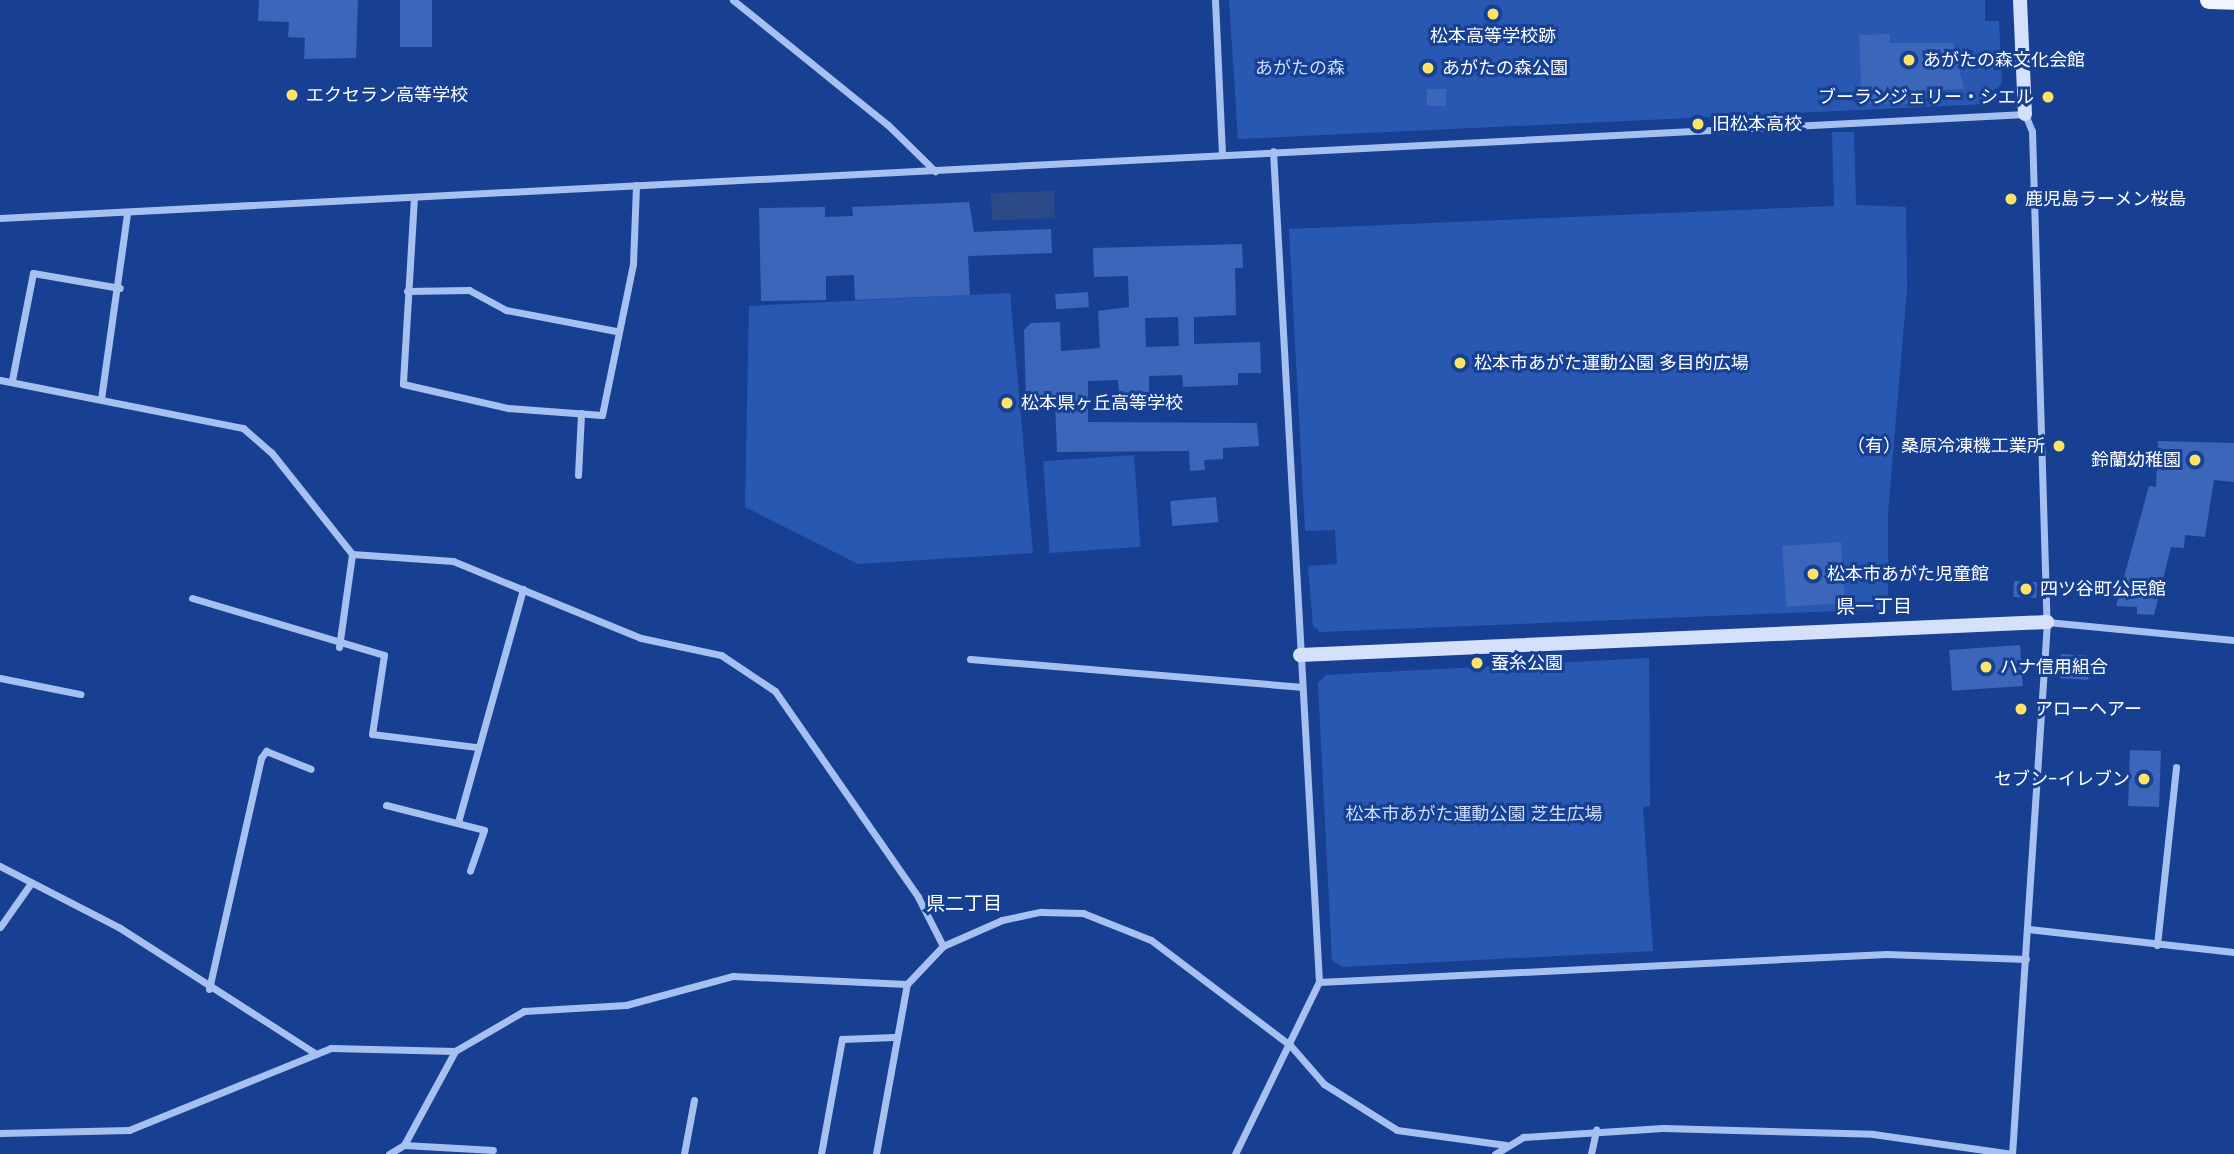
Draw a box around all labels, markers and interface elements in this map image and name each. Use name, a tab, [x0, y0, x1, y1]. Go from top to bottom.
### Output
marker: 松本高等学校跡	[1485, 6, 1501, 22]
place label: 松本高等学校跡	[1430, 25, 1556, 47]
place label: あがたの森文化会館	[1923, 49, 2085, 71]
marker: あがたの森文化会館	[1901, 52, 1917, 68]
park label: あがたの森	[1255, 57, 1345, 79]
place label: あがたの森公園	[1442, 57, 1568, 79]
marker: あがたの森公園	[1420, 60, 1436, 76]
place label: エクセラン高等学校	[306, 84, 468, 106]
place label: ブーランジェリー・シエル	[1818, 86, 2034, 108]
marker: エクセラン高等学校	[284, 87, 300, 103]
marker: ブーランジェリー・シエル	[2040, 89, 2056, 105]
place label: 旧松本高校	[1712, 113, 1802, 135]
marker: 旧松本高校	[1690, 116, 1706, 132]
place label: 鹿児島ラーメン桜島	[2025, 188, 2187, 210]
marker: 鹿児島ラーメン桜島	[2003, 191, 2019, 207]
place label: 松本市あがた運動公園 多目的広場	[1474, 352, 1749, 374]
marker: 松本市あがた運動公園 多目的広場	[1452, 355, 1468, 371]
place label: 松本県ヶ丘高等学校	[1021, 392, 1183, 414]
marker: 松本県ヶ丘高等学校	[999, 395, 1015, 411]
place label: （有）桑原冷凍機工業所	[1847, 435, 2045, 457]
marker: （有）桑原冷凍機工業所	[2051, 438, 2067, 454]
place label: 鈴蘭幼稚園	[2091, 449, 2181, 471]
marker: 鈴蘭幼稚園	[2187, 452, 2203, 468]
place label: 松本市あがた児童館	[1827, 563, 1989, 585]
marker: 松本市あがた児童館	[1805, 566, 1821, 582]
place label: 四ツ谷町公民館	[2040, 578, 2166, 600]
marker: 四ツ谷町公民館	[2018, 581, 2034, 597]
district label: 県一丁目	[1836, 596, 1912, 618]
place label: 蚕糸公園	[1491, 652, 1563, 674]
marker: 蚕糸公園	[1469, 655, 1485, 671]
place label: ハナ信用組合	[2000, 656, 2108, 678]
marker: ハナ信用組合	[1978, 659, 1994, 675]
place label: アローヘアー	[2035, 698, 2142, 720]
marker: アローヘアー	[2013, 701, 2029, 717]
place label: セブン-イレブン	[1994, 768, 2130, 790]
marker: セブン-イレブン	[2136, 771, 2152, 787]
park label: 松本市あがた運動公園 芝生広場	[1346, 803, 1602, 825]
district label: 県二丁目	[926, 893, 1002, 915]

